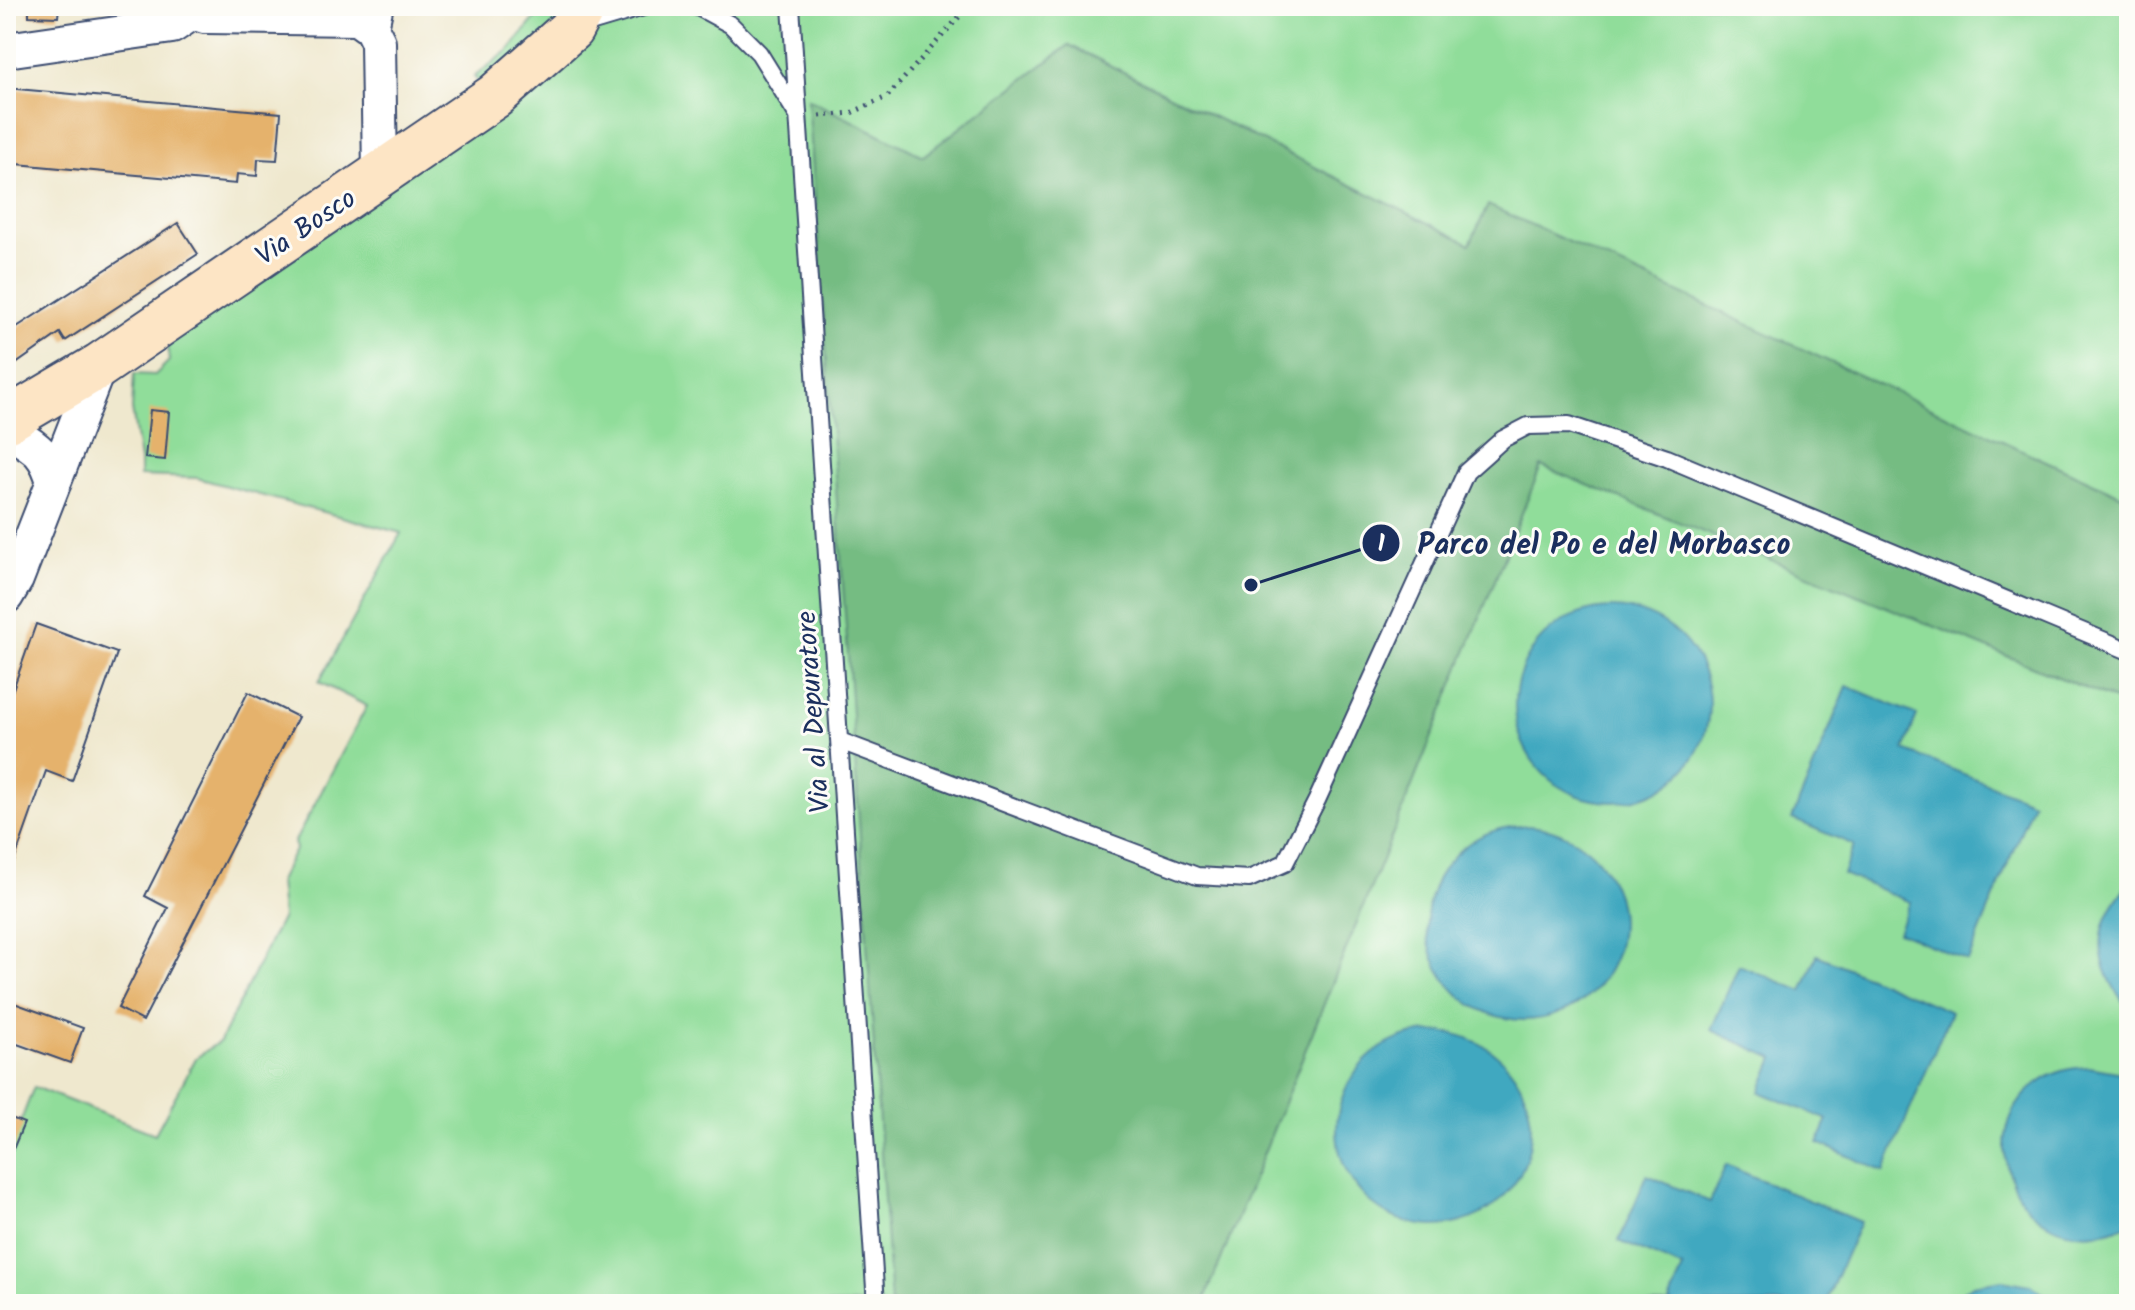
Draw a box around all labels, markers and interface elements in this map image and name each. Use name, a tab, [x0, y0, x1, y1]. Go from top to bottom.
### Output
street label: Via Bosco	[247, 178, 366, 278]
callout: Parco del Po e del Morbasco	[1361, 516, 1806, 570]
text: Parco del Po e del Morbasco	[1418, 522, 1791, 570]
text: 1	[1377, 525, 1385, 564]
street label: Via al Depuratore	[785, 609, 844, 814]

